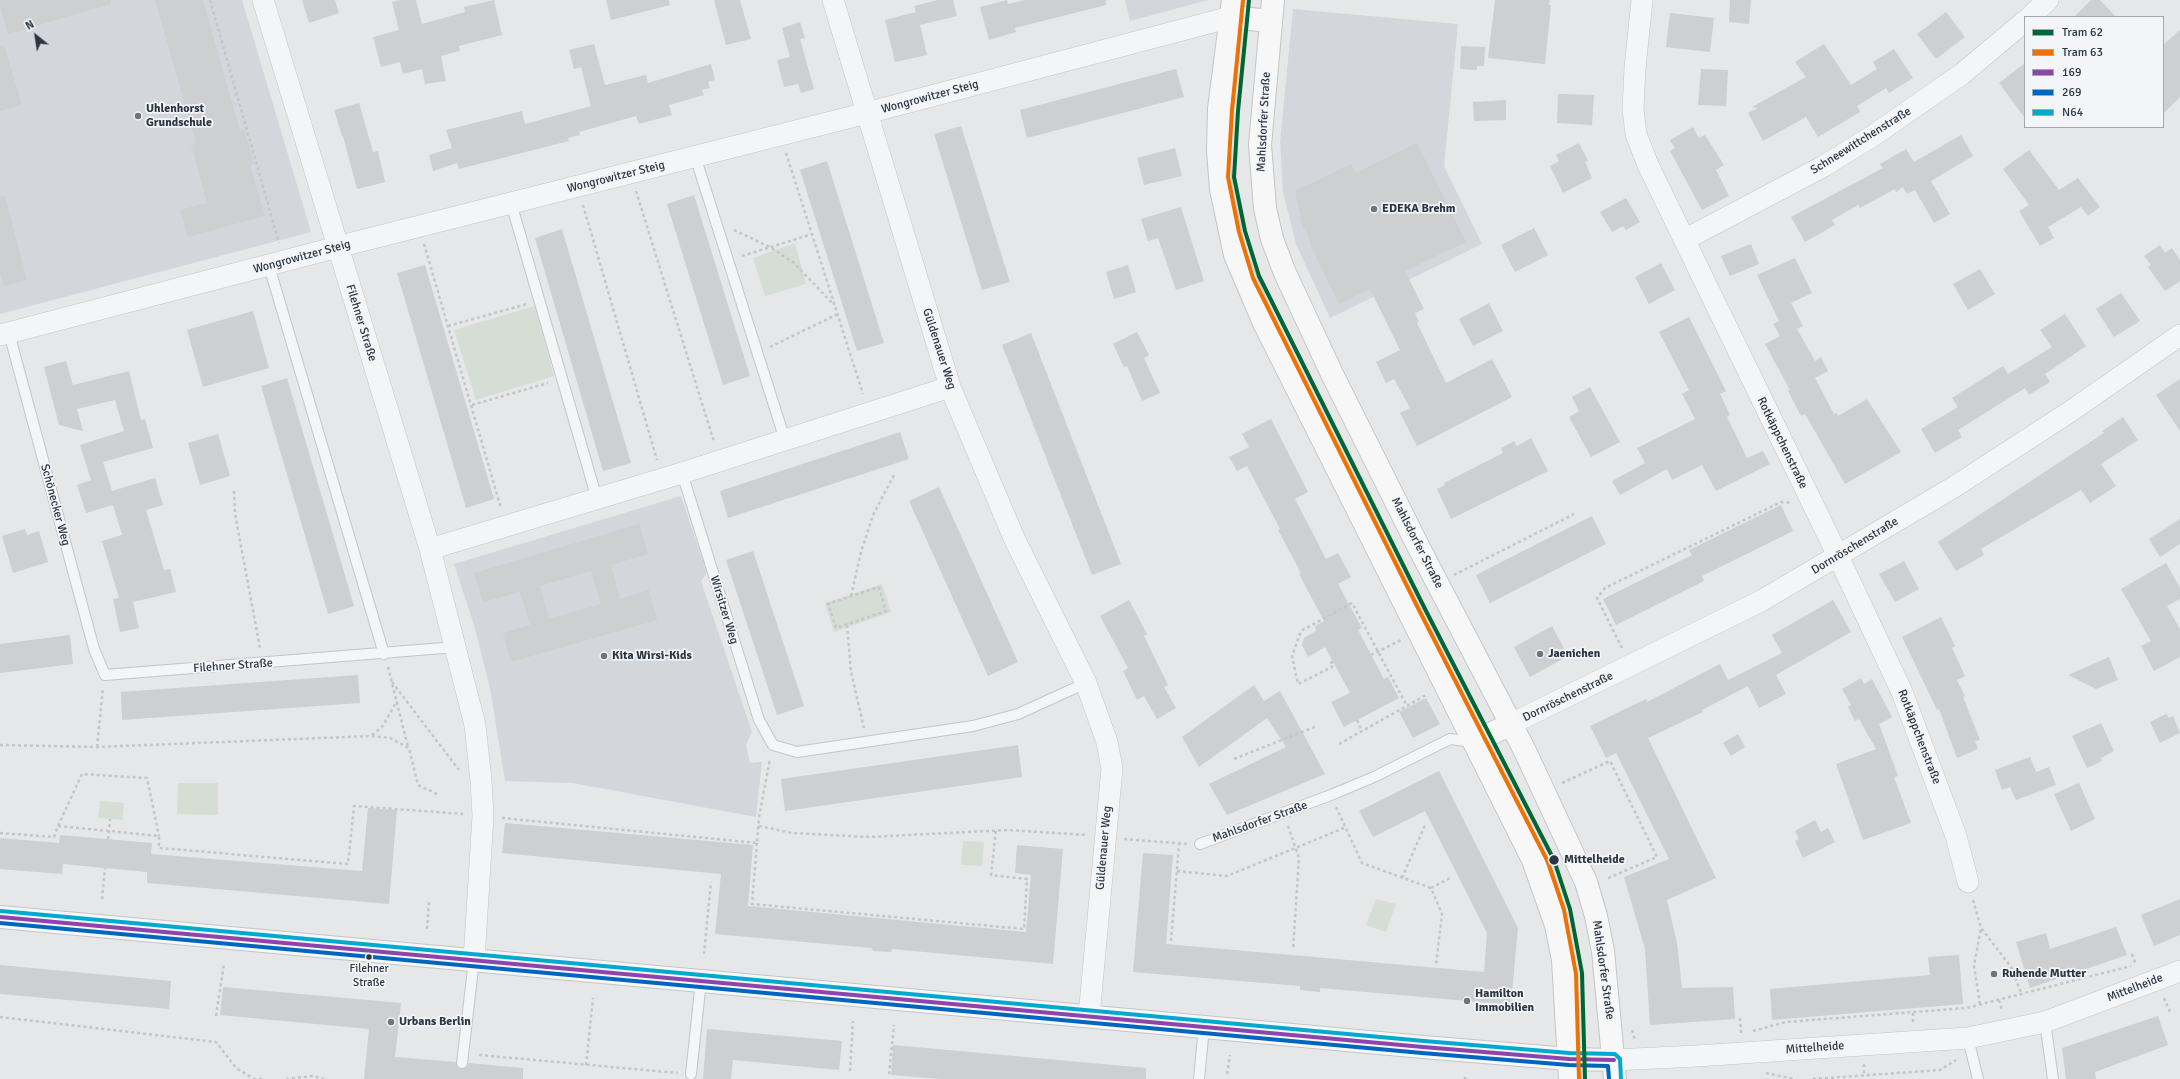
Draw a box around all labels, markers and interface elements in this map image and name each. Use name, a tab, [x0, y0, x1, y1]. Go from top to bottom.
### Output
north arrow	[16, 16, 56, 56]
legend	[2024, 16, 2164, 128]
text: N	[23, 18, 36, 33]
text: Tram 62	[2062, 25, 2103, 40]
text: Tram 63	[2062, 45, 2103, 60]
text: 169	[2062, 65, 2081, 80]
street label: Mahlsdorfer Straße	[1254, 72, 1274, 172]
street label: Wongrowitzer Steig	[880, 77, 980, 117]
text: 269	[2062, 85, 2081, 100]
place label: Uhlenhorst Grundschule	[146, 102, 212, 130]
street label: Schneewittchenstraße	[1808, 104, 1914, 178]
text: N64	[2062, 105, 2083, 120]
marker: Uhlenhorst Grundschule	[133, 111, 143, 121]
street label: Wongrowitzer Steig	[566, 158, 666, 196]
place label: EDEKA Brehm	[1382, 202, 1456, 216]
marker: EDEKA Brehm	[1369, 204, 1379, 214]
street label: Wongrowitzer Steig	[252, 237, 352, 277]
street label: Filehner Straße	[342, 283, 380, 363]
street label: Güldenauer Weg	[919, 307, 959, 391]
street label: Rotkäppchenstraße	[1754, 395, 1810, 491]
street label: Schönecker Weg	[37, 462, 73, 548]
street label: Mahlsdorfer Straße	[1388, 495, 1446, 591]
street label: Dornröschenstraße	[1809, 514, 1901, 578]
street label: Wirsitzer Weg	[707, 574, 741, 646]
place label: Jaenichen	[1548, 647, 1600, 661]
place label: Kita Wirsi-Kids	[612, 649, 692, 663]
marker: Jaenichen	[1535, 649, 1545, 659]
marker: Kita Wirsi-Kids	[599, 651, 609, 661]
street label: Filehner Straße	[193, 656, 273, 676]
street label: Dornröschenstraße	[1520, 669, 1616, 725]
street label: Rotkäppchenstraße	[1894, 688, 1944, 786]
street label: Mahlsdorfer Straße	[1210, 798, 1310, 846]
street label: Güldenauer Weg	[1093, 805, 1115, 891]
marker: Mittelheide	[1547, 853, 1561, 867]
place label: Mittelheide	[1564, 853, 1625, 867]
street label: Mahlsdorfer Straße	[1589, 919, 1617, 1021]
marker: Filehner Straße	[364, 952, 374, 962]
place label: Filehner Straße	[350, 962, 388, 988]
place label: Ruhende Mutter	[2002, 967, 2086, 981]
marker: Ruhende Mutter	[1989, 969, 1999, 979]
street label: Mittelheide	[2105, 971, 2165, 1005]
place label: Hamilton Immobilien	[1475, 987, 1534, 1015]
marker: Hamilton Immobilien	[1462, 996, 1472, 1006]
place label: Urbans Berlin	[399, 1015, 471, 1029]
marker: Urbans Berlin	[386, 1017, 396, 1027]
street label: Mittelheide	[1785, 1039, 1845, 1057]

